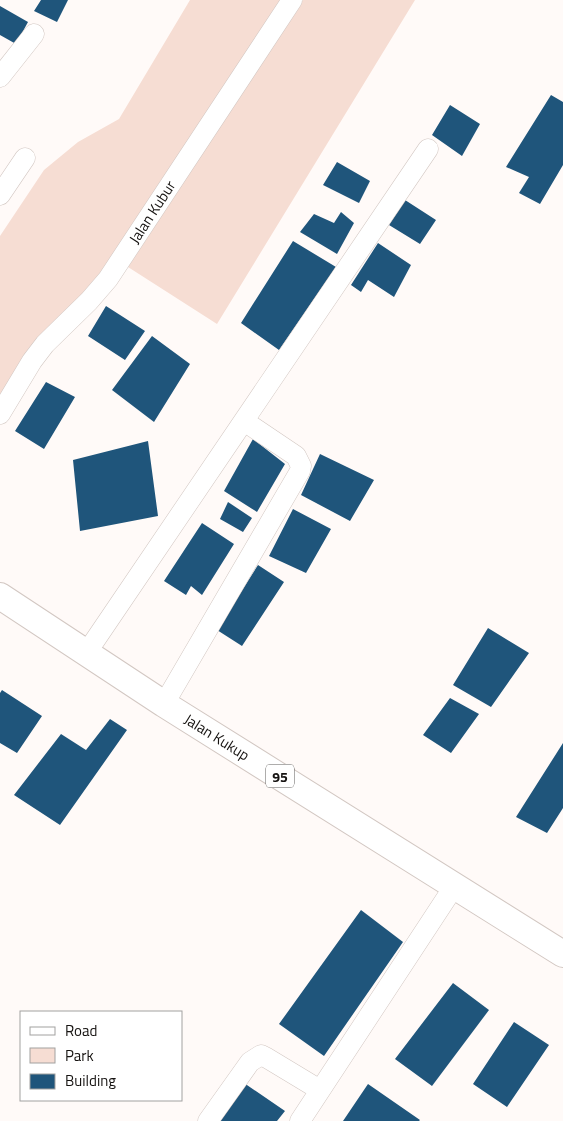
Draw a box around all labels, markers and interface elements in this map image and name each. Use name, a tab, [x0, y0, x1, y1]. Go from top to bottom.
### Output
street label: Jalan Kubur	[123, 176, 181, 248]
street label: Jalan Kukup	[180, 708, 254, 766]
road number: 95	[266, 764, 294, 788]
legend	[20, 1011, 182, 1101]
text: Road	[65, 1019, 97, 1042]
text: Park	[65, 1044, 94, 1067]
text: Building	[65, 1069, 116, 1092]

